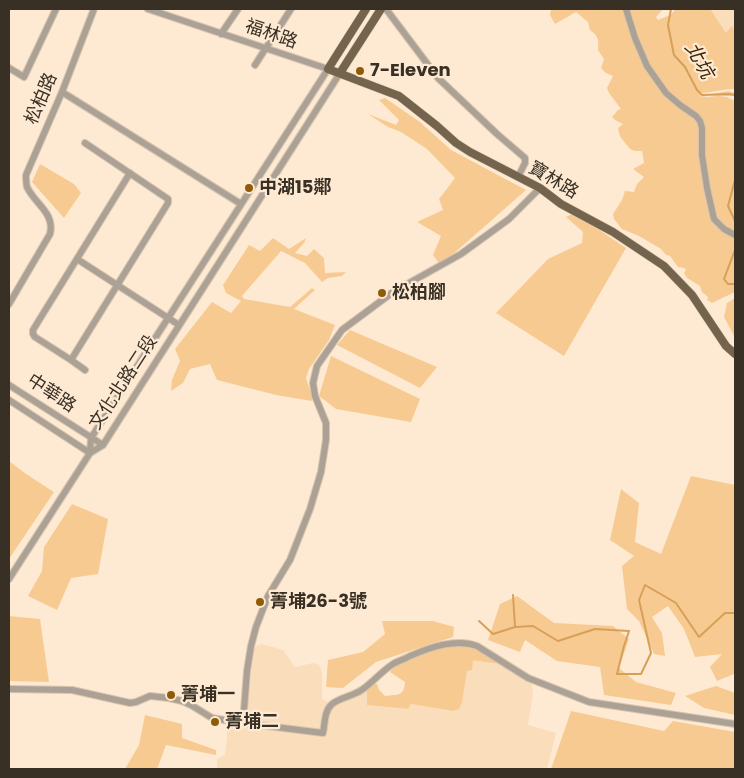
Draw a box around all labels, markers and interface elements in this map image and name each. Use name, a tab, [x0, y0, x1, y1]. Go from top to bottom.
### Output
street label: 福林路	[242, 16, 300, 54]
water label: 北坑	[679, 39, 717, 83]
place label: 7-Eleven	[370, 60, 451, 82]
marker: 7-Eleven	[354, 65, 366, 77]
street label: 松柏路	[22, 70, 62, 128]
street label: 寶林路	[524, 158, 582, 204]
place label: 中湖15鄰	[259, 177, 331, 199]
marker: 中湖15鄰	[243, 182, 255, 194]
place label: 松柏腳	[392, 282, 446, 304]
marker: 松柏腳	[376, 287, 388, 299]
street label: 文化北路二段	[86, 332, 162, 434]
street label: 中華路	[22, 370, 80, 418]
place label: 菁埔26-3號	[270, 591, 367, 613]
marker: 菁埔26-3號	[254, 596, 266, 608]
place label: 菁埔一	[181, 684, 235, 706]
marker: 菁埔一	[165, 689, 177, 701]
place label: 菁埔二	[225, 711, 279, 733]
marker: 菁埔二	[209, 716, 221, 728]

